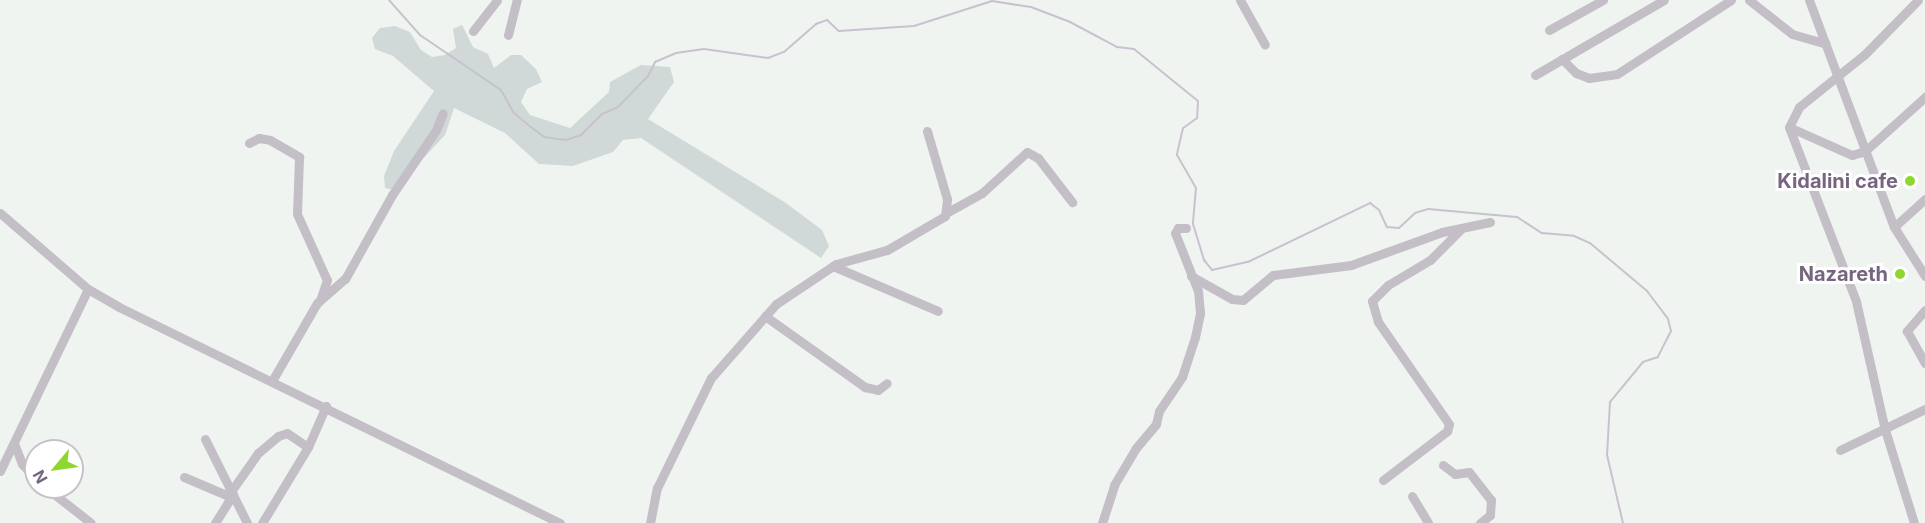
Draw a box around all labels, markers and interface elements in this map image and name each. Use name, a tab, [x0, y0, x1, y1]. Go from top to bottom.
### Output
place label: Kidalini cafe	[1777, 169, 1898, 193]
marker: Kidalini cafe	[1903, 174, 1917, 188]
place label: Nazareth	[1799, 262, 1888, 286]
marker: Nazareth	[1893, 267, 1907, 281]
north arrow	[24, 439, 84, 499]
text: N	[28, 467, 52, 487]

